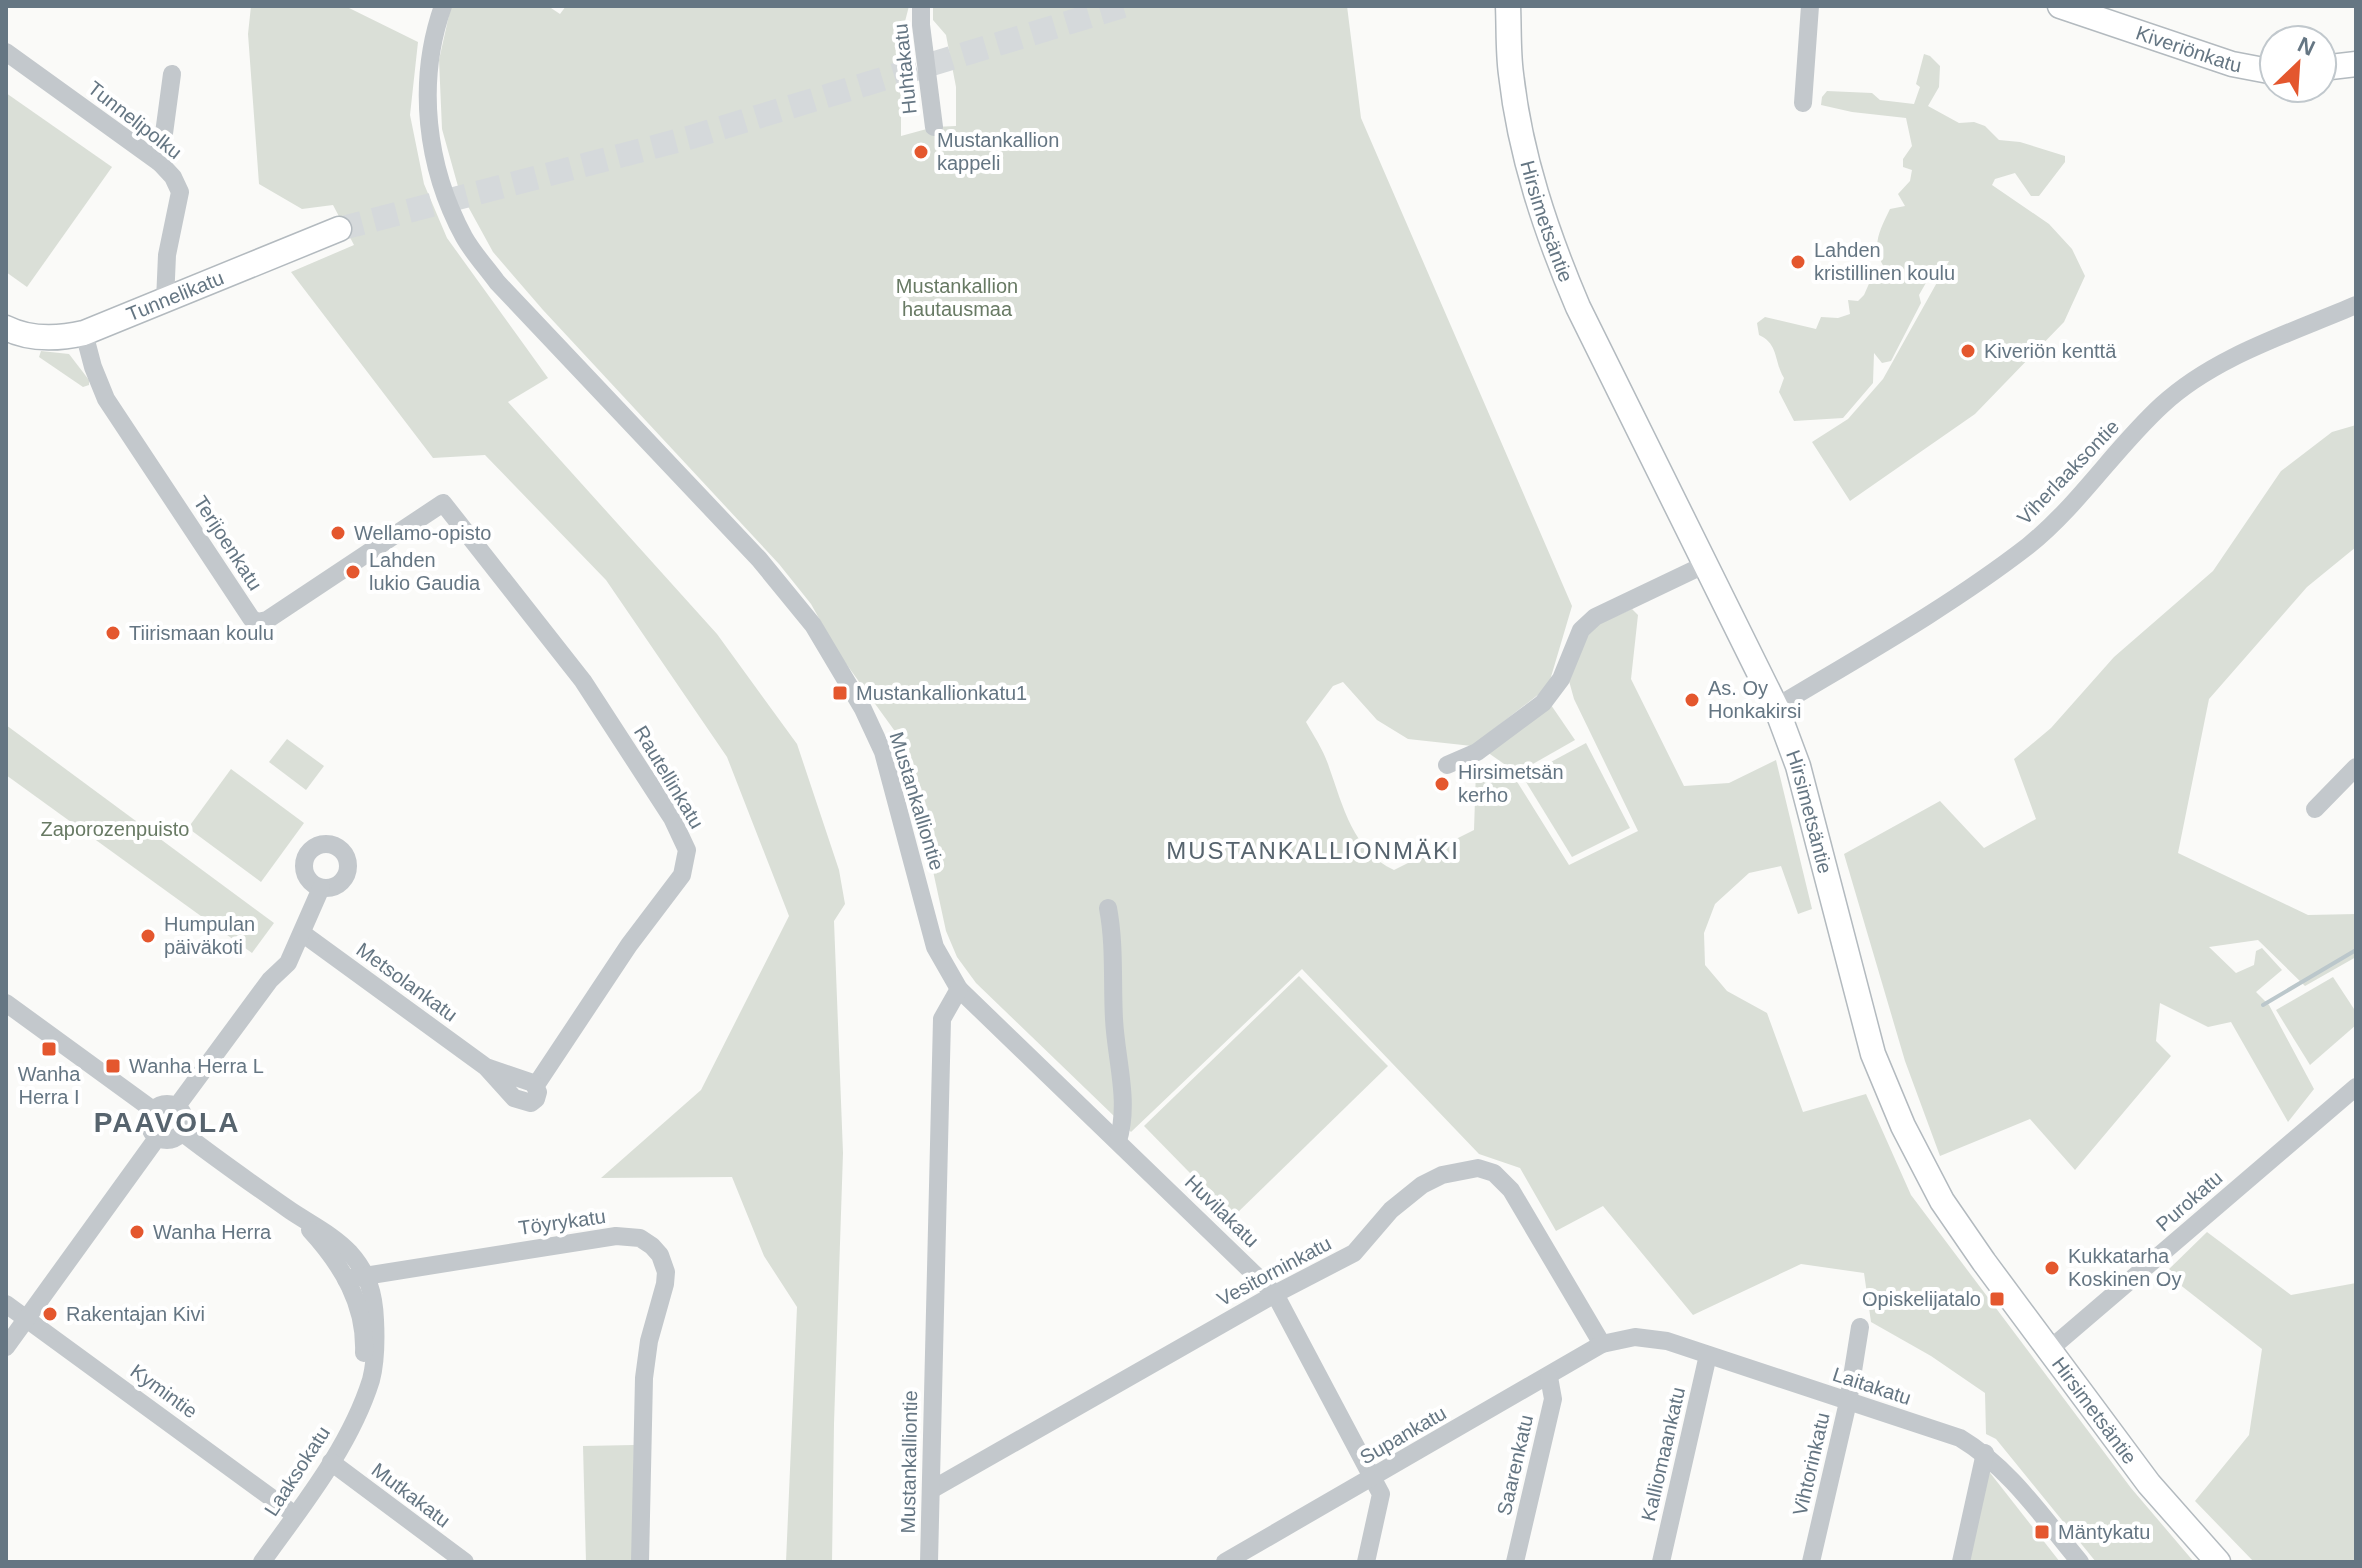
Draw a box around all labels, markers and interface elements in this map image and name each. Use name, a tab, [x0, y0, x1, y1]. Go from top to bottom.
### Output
street label: Kiveriönkatu	[2133, 21, 2243, 77]
street label: Huhtakatu	[889, 23, 921, 115]
north arrow	[2258, 24, 2338, 104]
text: N	[2294, 32, 2319, 61]
street label: Tunnelipolku	[84, 77, 186, 163]
place label: Mustankallion kappeli	[937, 129, 1059, 174]
marker: Mustankallion kappeli	[912, 143, 930, 161]
street label: Hirsimetsäntie	[1516, 158, 1577, 285]
place label: Lahden kristillinen koulu	[1814, 239, 1955, 284]
marker: Lahden kristillinen koulu	[1789, 253, 1807, 271]
street label: Tunnelikatu	[123, 266, 227, 325]
park label: Mustankallion hautausmaa	[896, 275, 1018, 320]
place label: Kiveriön kenttä	[1984, 340, 2117, 362]
marker: Kiveriön kenttä	[1959, 342, 1977, 360]
street label: Viherlaaksontie	[2013, 415, 2123, 529]
street label: Terijoenkatu	[189, 492, 267, 594]
place label: Wellamo-opisto	[354, 522, 491, 544]
marker: Wellamo-opisto	[329, 524, 347, 542]
place label: Lahden lukio Gaudia	[369, 549, 481, 594]
marker: Lahden lukio Gaudia	[344, 563, 362, 581]
place label: Tiirismaan koulu	[129, 622, 274, 644]
marker: Tiirismaan koulu	[104, 624, 122, 642]
place label: As. Oy Honkakirsi	[1708, 677, 1801, 722]
place label: Mustankallionkatu1	[856, 682, 1027, 704]
marker: Mustankallionkatu1	[831, 684, 849, 702]
marker: As. Oy Honkakirsi	[1683, 691, 1701, 709]
street label: Rautellinkatu	[630, 722, 708, 832]
street label: Mustankalliontie	[886, 729, 948, 873]
street label: Hirsimetsäntie	[1782, 747, 1837, 876]
place label: Hirsimetsän kerho	[1458, 761, 1564, 806]
marker: Hirsimetsän kerho	[1433, 775, 1451, 793]
park label: Zaporozenpuisto	[41, 818, 189, 840]
district label: MUSTANKALLIONMÄKI	[1166, 837, 1460, 864]
place label: Humpulan päiväkoti	[164, 913, 255, 958]
marker: Humpulan päiväkoti	[139, 927, 157, 945]
street label: Metsolankatu	[352, 938, 462, 1026]
marker: Wanha Herra I	[40, 1040, 58, 1058]
place label: Wanha Herra L	[129, 1055, 264, 1077]
marker: Wanha Herra L	[104, 1057, 122, 1075]
place label: Wanha Herra I	[18, 1063, 81, 1108]
district label: PAAVOLA	[94, 1107, 240, 1138]
street label: Purokatu	[2152, 1166, 2226, 1236]
street label: Huvilakatu	[1181, 1171, 1263, 1251]
street label: Töyrykatu	[517, 1205, 607, 1239]
place label: Wanha Herra	[153, 1221, 272, 1243]
marker: Wanha Herra	[128, 1223, 146, 1241]
street label: Vesitorninkatu	[1213, 1232, 1335, 1310]
place label: Kukkatarha Koskinen Oy	[2068, 1245, 2181, 1290]
marker: Kukkatarha Koskinen Oy	[2043, 1259, 2061, 1277]
place label: Opiskelijatalo	[1862, 1288, 1981, 1310]
marker: Opiskelijatalo	[1988, 1290, 2006, 1308]
place label: Rakentajan Kivi	[66, 1303, 205, 1325]
marker: Rakentajan Kivi	[41, 1305, 59, 1323]
street label: Hirsimetsäntie	[2048, 1353, 2141, 1468]
street label: Kymintie	[127, 1360, 201, 1422]
street label: Laitakatu	[1830, 1363, 1914, 1409]
street label: Kalliomaankatu	[1637, 1385, 1689, 1523]
street label: Mustankalliontie	[897, 1390, 921, 1534]
street label: Supankatu	[1356, 1402, 1450, 1468]
street label: Vihtorinkatu	[1788, 1410, 1834, 1518]
street label: Saarenkatu	[1493, 1413, 1537, 1517]
street label: Laaksokatu	[260, 1422, 334, 1520]
street label: Mutkakatu	[368, 1458, 454, 1532]
place label: Mäntykatu	[2058, 1521, 2150, 1543]
marker: Mäntykatu	[2033, 1523, 2051, 1541]

